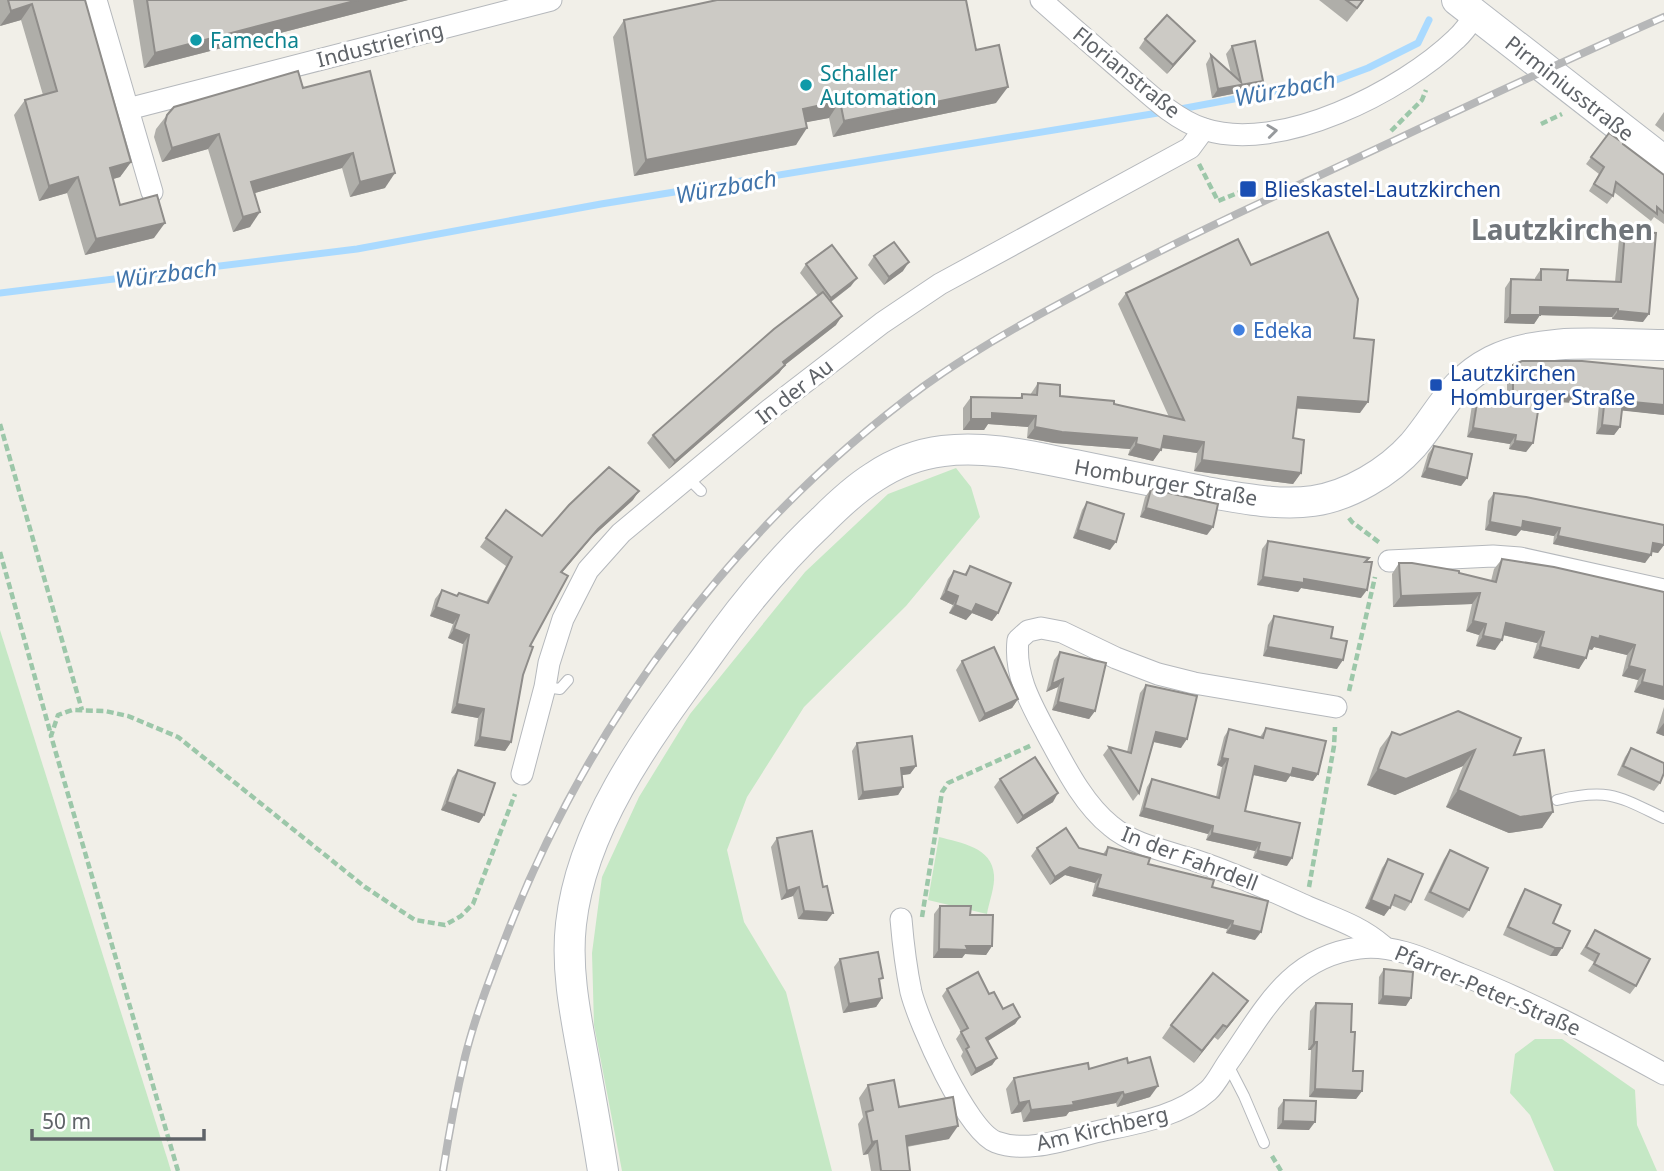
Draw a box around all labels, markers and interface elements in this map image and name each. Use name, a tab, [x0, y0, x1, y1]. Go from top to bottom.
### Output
street label: Industriering	[314, 15, 446, 73]
street label: Florianstraße	[1067, 20, 1187, 124]
place label: Famecha	[210, 26, 299, 54]
street label: Pirminiusstraße	[1500, 29, 1640, 147]
marker: Famecha	[188, 32, 204, 48]
place label: Schaller Automation	[820, 59, 937, 111]
water label: Würzbach	[1232, 63, 1338, 113]
marker: Schaller Automation	[798, 77, 814, 93]
one-way arrow	[1266, 124, 1277, 139]
water label: Würzbach	[673, 161, 779, 211]
place label: Blieskastel-Lautzkirchen	[1264, 175, 1501, 203]
marker: Blieskastel-Lautzkirchen	[1238, 179, 1258, 199]
district label: Lautzkirchen	[1471, 210, 1653, 248]
water label: Würzbach	[113, 251, 219, 295]
place label: Edeka	[1253, 316, 1312, 344]
marker: Edeka	[1231, 322, 1247, 338]
street label: In der Au	[750, 352, 838, 430]
place label: Lautzkirchen Homburger Straße	[1450, 359, 1635, 411]
marker: Lautzkirchen Homburger Straße	[1428, 377, 1444, 393]
street label: Homburger Straße	[1072, 452, 1260, 512]
street label: In der Fahrdell	[1118, 819, 1262, 897]
street label: Pfarrer-Peter-Straße	[1391, 938, 1585, 1042]
scale bar	[32, 1098, 203, 1142]
street label: Am Kirchberg	[1033, 1099, 1171, 1157]
text: 50 m	[42, 1107, 91, 1135]

